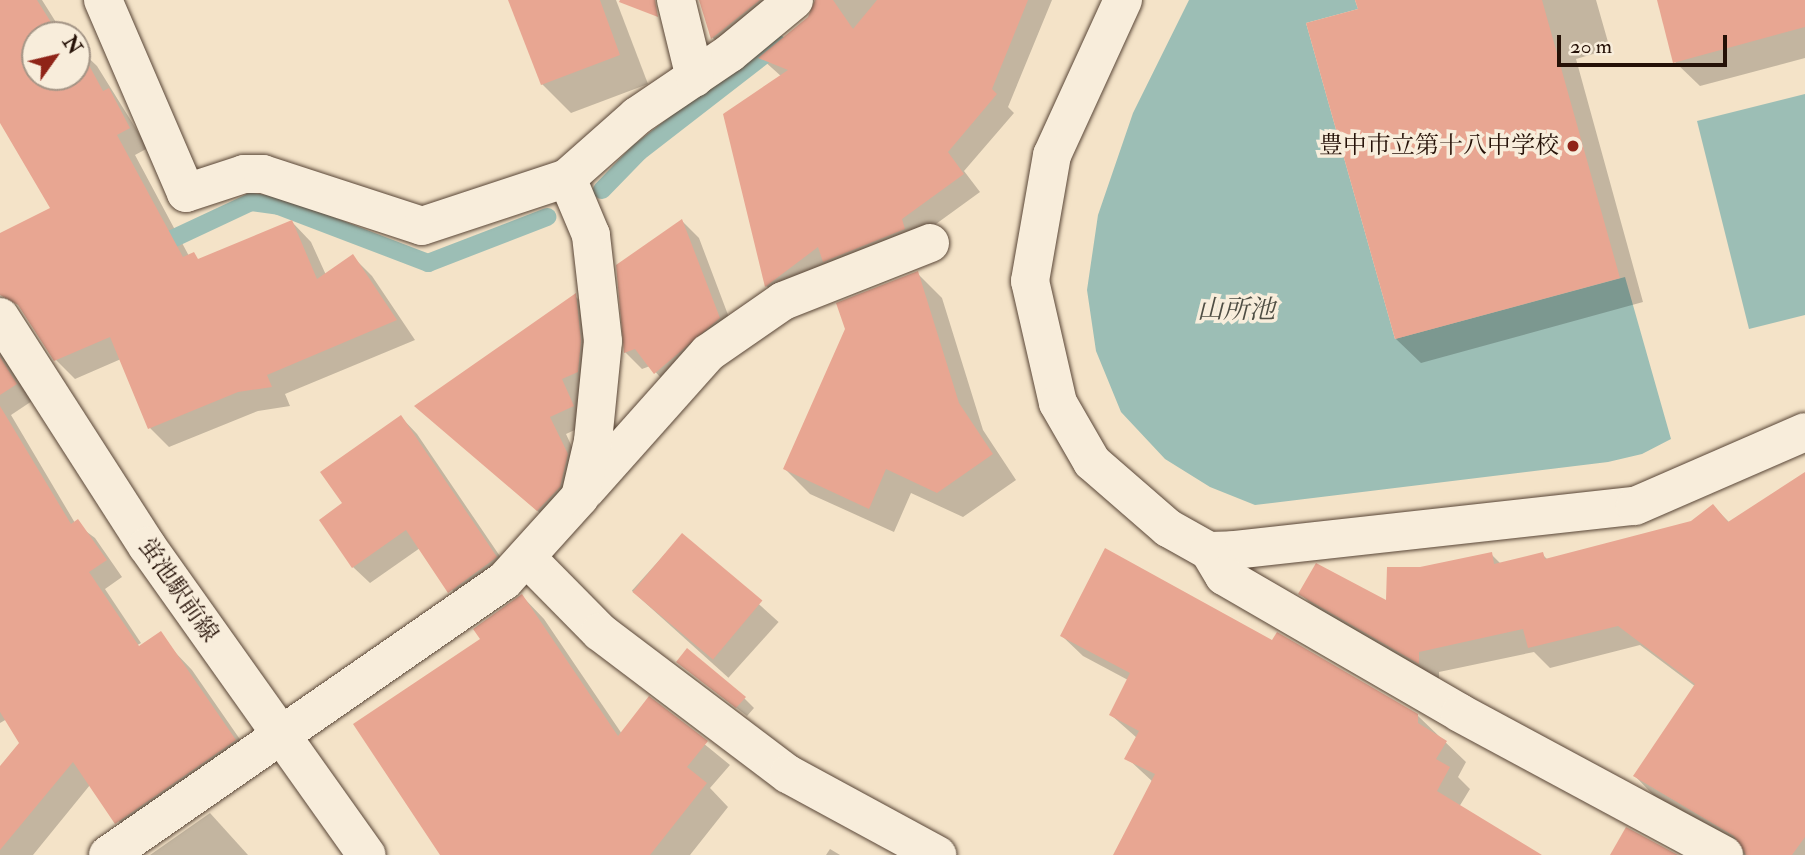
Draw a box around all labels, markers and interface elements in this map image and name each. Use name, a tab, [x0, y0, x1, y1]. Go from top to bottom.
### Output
north arrow	[21, 21, 91, 91]
scale bar	[1560, 21, 1730, 65]
text: N	[57, 32, 86, 59]
text: 20 m	[1570, 33, 1612, 60]
place label: 豊中市立第十八中学校	[1319, 132, 1559, 160]
marker: 豊中市立第十八中学校	[1565, 138, 1581, 154]
water label: 山所池	[1197, 295, 1275, 327]
street label: 蛍池駅前線	[132, 533, 224, 647]

